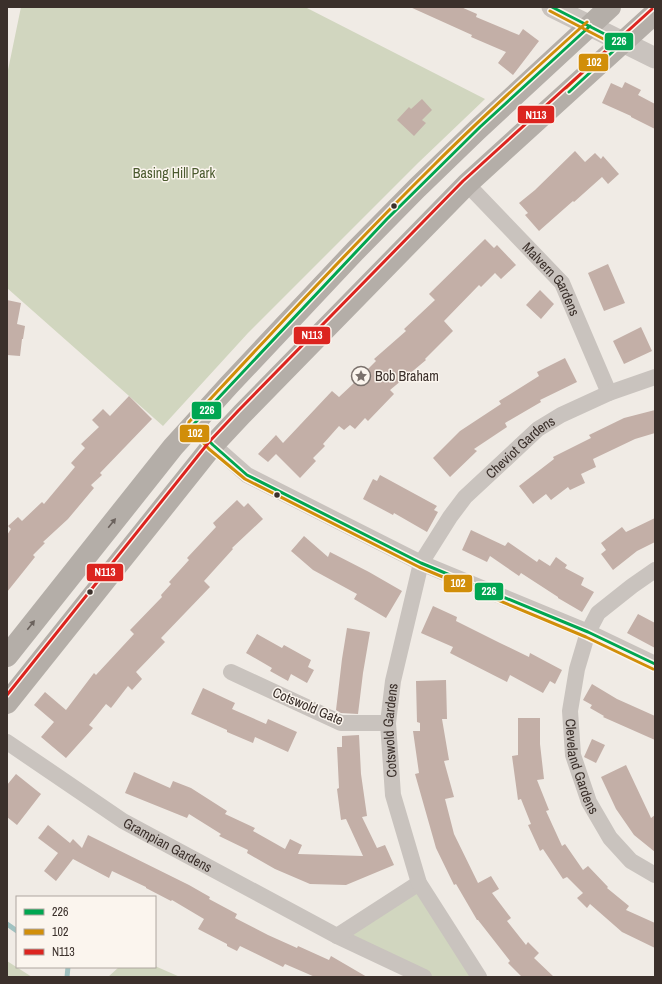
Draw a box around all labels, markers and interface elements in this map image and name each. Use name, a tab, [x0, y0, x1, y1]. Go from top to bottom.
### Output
line badge: 226	[604, 32, 634, 51]
text: 226	[611, 34, 627, 48]
line badge: 102	[578, 53, 609, 72]
text: 102	[586, 55, 602, 69]
line badge: N113	[517, 105, 555, 124]
text: N113	[525, 108, 547, 122]
park label: Basing Hill Park	[133, 164, 215, 182]
unlabelled marker	[389, 201, 399, 211]
street label: Malvern Gardens	[519, 238, 584, 319]
line badge: N113	[293, 326, 331, 345]
text: N113	[301, 328, 323, 342]
place icon: Bob Braham	[350, 365, 372, 387]
place label: Bob Braham	[375, 367, 439, 385]
line badge: 226	[191, 401, 222, 420]
text: 226	[199, 403, 215, 417]
street label: Cheviot Gardens	[482, 412, 559, 482]
line badge: 102	[179, 424, 210, 443]
text: 102	[187, 426, 203, 440]
unlabelled marker	[272, 490, 282, 500]
one-way arrow	[107, 518, 116, 529]
line badge: N113	[86, 563, 124, 582]
text: N113	[94, 565, 116, 579]
line badge: 102	[443, 574, 473, 593]
text: 102	[450, 576, 466, 590]
line badge: 226	[474, 582, 504, 601]
text: 226	[481, 584, 497, 598]
unlabelled marker	[85, 587, 95, 597]
one-way arrow	[27, 620, 35, 631]
street label: Cotswold Gardens	[379, 682, 402, 778]
street label: Cotswold Gate	[270, 683, 346, 729]
street label: Cleveland Gardens	[562, 718, 603, 817]
street label: Grampian Gardens	[120, 814, 215, 876]
legend	[16, 896, 156, 968]
text: 226	[52, 904, 68, 920]
text: 102	[52, 924, 68, 940]
text: N113	[52, 944, 75, 960]

